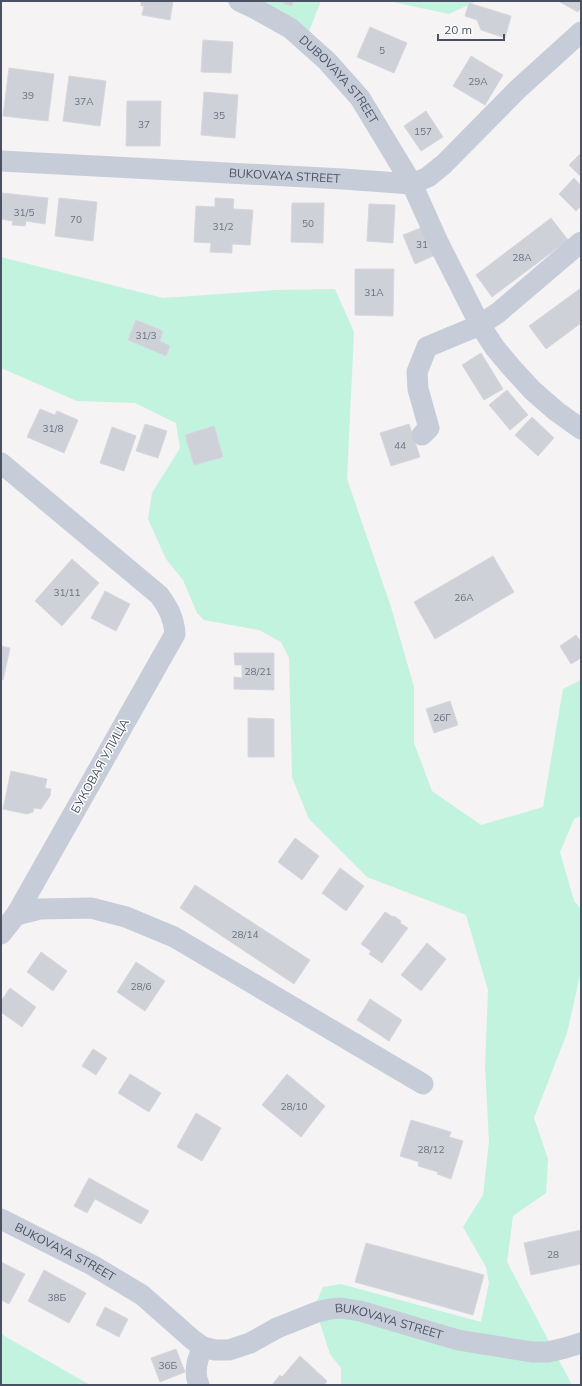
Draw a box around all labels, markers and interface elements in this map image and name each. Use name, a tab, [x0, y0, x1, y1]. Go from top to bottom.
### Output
scale bar	[438, 16, 504, 42]
text: 20 m	[444, 22, 472, 37]
street label: DUBOVAYA STREET	[296, 32, 382, 127]
house number: 5	[379, 44, 385, 57]
house number: 29А	[468, 75, 488, 88]
house number: 39	[22, 89, 34, 102]
house number: 37А	[74, 95, 94, 108]
house number: 35	[213, 109, 225, 122]
house number: 37	[138, 118, 150, 131]
house number: 157	[414, 125, 432, 138]
street label: BUKOVAYA STREET	[229, 165, 342, 186]
house number: 31/5	[14, 206, 34, 219]
house number: 70	[70, 213, 82, 226]
house number: 50	[302, 217, 314, 230]
house number: 31/2	[213, 220, 233, 233]
house number: 31	[416, 238, 428, 251]
house number: 28А	[512, 251, 532, 264]
house number: 31А	[364, 286, 384, 299]
house number: 31/3	[136, 329, 156, 342]
house number: 31/8	[43, 422, 63, 435]
house number: 44	[394, 439, 406, 452]
house number: 31/11	[54, 586, 80, 599]
house number: 26А	[454, 591, 474, 604]
house number: 28/21	[245, 665, 271, 678]
house number: 26Г	[433, 711, 451, 724]
street label: БУКОВАЯ УЛИЦА	[67, 716, 132, 816]
house number: 28/14	[232, 928, 258, 941]
house number: 28/6	[131, 980, 151, 993]
house number: 28/10	[281, 1100, 307, 1113]
house number: 28/12	[418, 1143, 444, 1156]
street label: BUKOVAYA STREET	[12, 1219, 119, 1285]
house number: 28	[547, 1248, 559, 1261]
house number: 38Б	[48, 1291, 67, 1304]
street label: BUKOVAYA STREET	[334, 1300, 446, 1342]
house number: 36Б	[159, 1359, 178, 1372]

